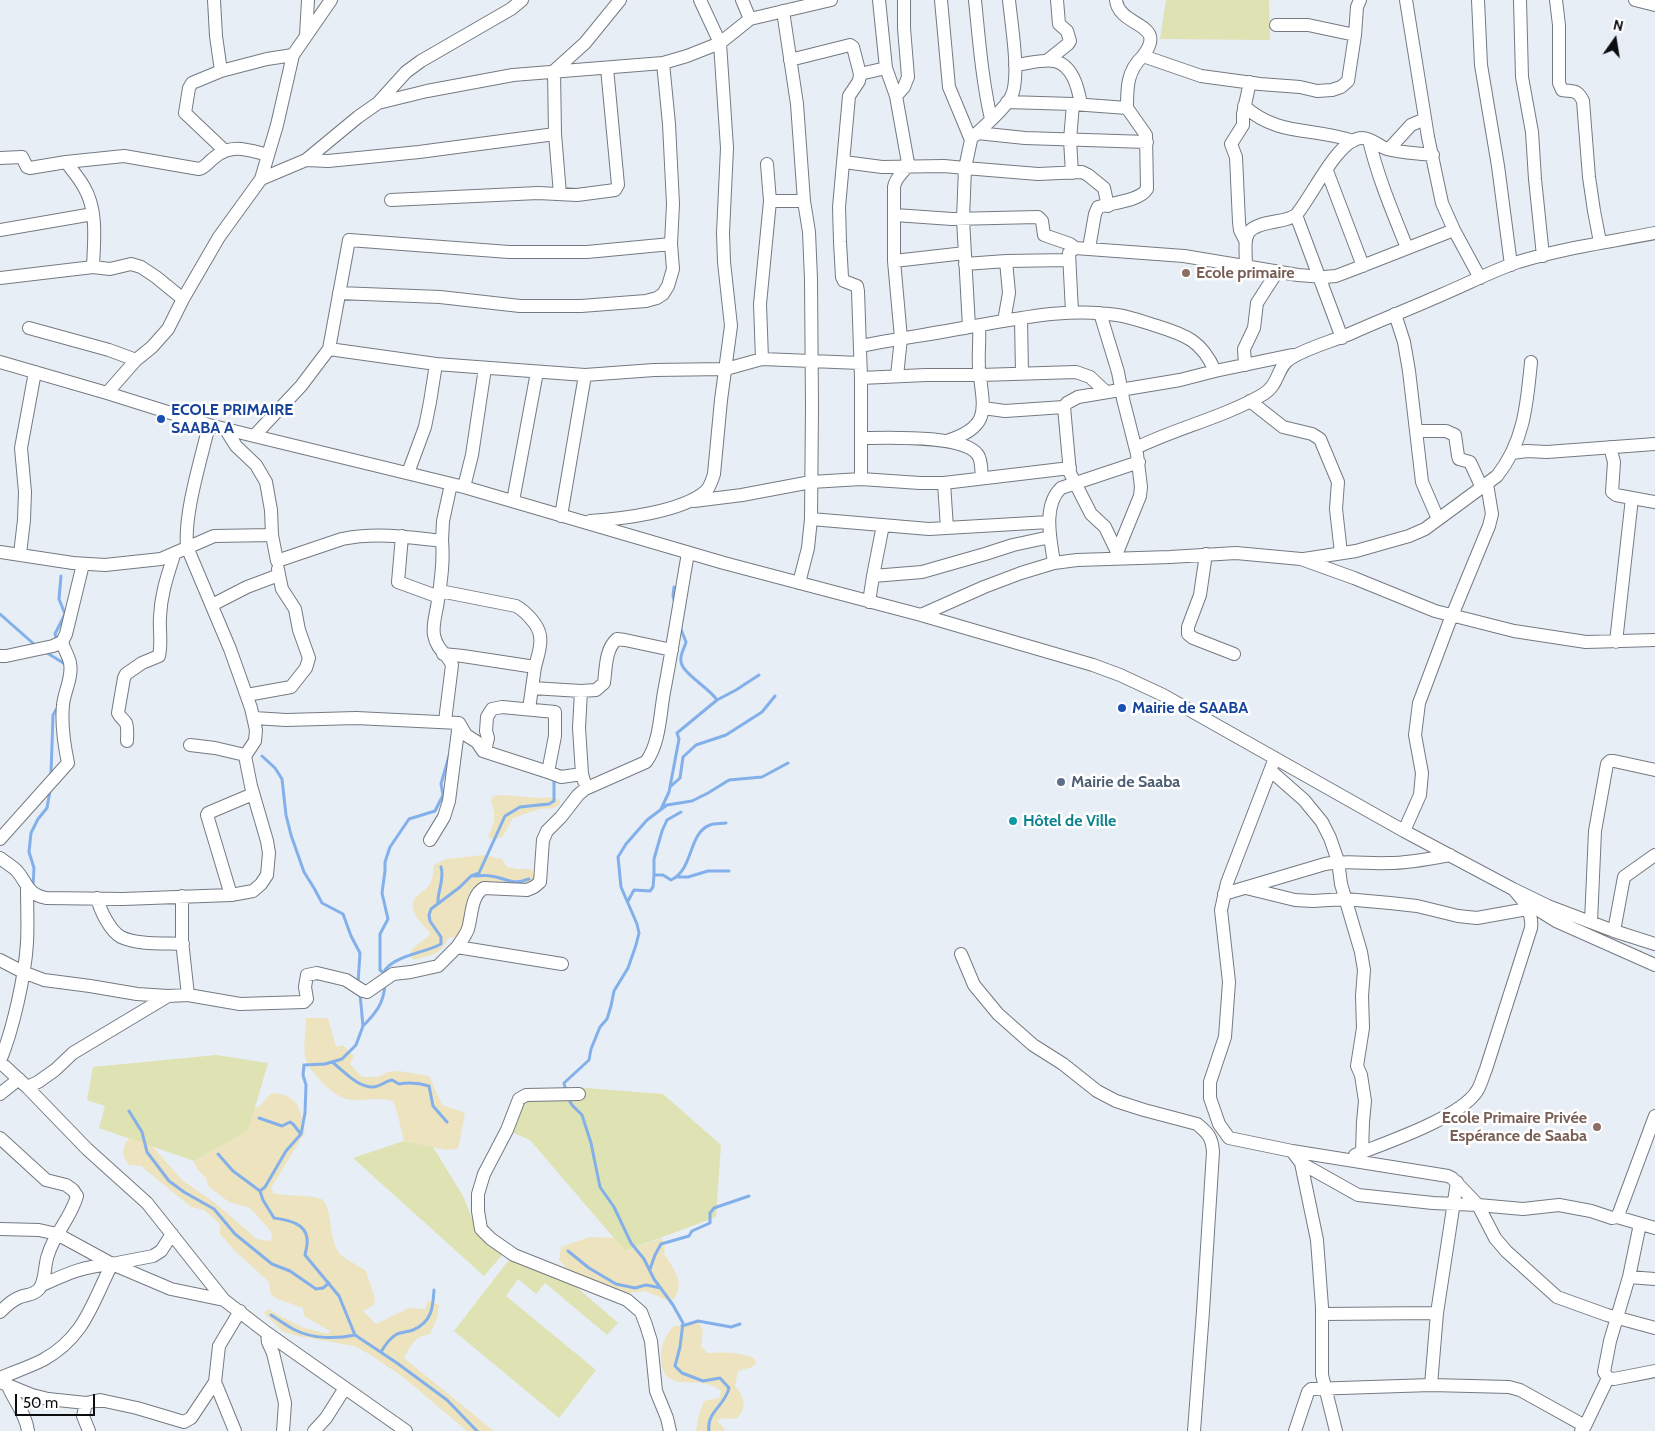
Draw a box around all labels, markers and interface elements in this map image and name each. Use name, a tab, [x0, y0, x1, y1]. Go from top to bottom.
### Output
north arrow	[1590, 15, 1640, 65]
text: N	[1612, 16, 1625, 35]
place label: Ecole primaire	[1196, 263, 1295, 283]
marker: Ecole primaire	[1180, 267, 1192, 279]
place label: ECOLE PRIMAIRE SAABA A	[171, 400, 293, 438]
marker: ECOLE PRIMAIRE SAABA A	[155, 413, 167, 425]
place label: Mairie de SAABA	[1132, 698, 1248, 718]
marker: Mairie de SAABA	[1116, 702, 1128, 714]
place label: Mairie de Saaba	[1071, 772, 1180, 792]
marker: Mairie de Saaba	[1055, 776, 1067, 788]
place label: Hôtel de Ville	[1023, 811, 1116, 831]
marker: Hôtel de Ville	[1007, 815, 1019, 827]
place label: Ecole Primaire Privée Espérance de Saaba	[1442, 1108, 1587, 1146]
marker: Ecole Primaire Privée Espérance de Saaba	[1591, 1121, 1603, 1133]
scale bar	[18, 1384, 98, 1416]
text: 50 m	[23, 1394, 58, 1412]

